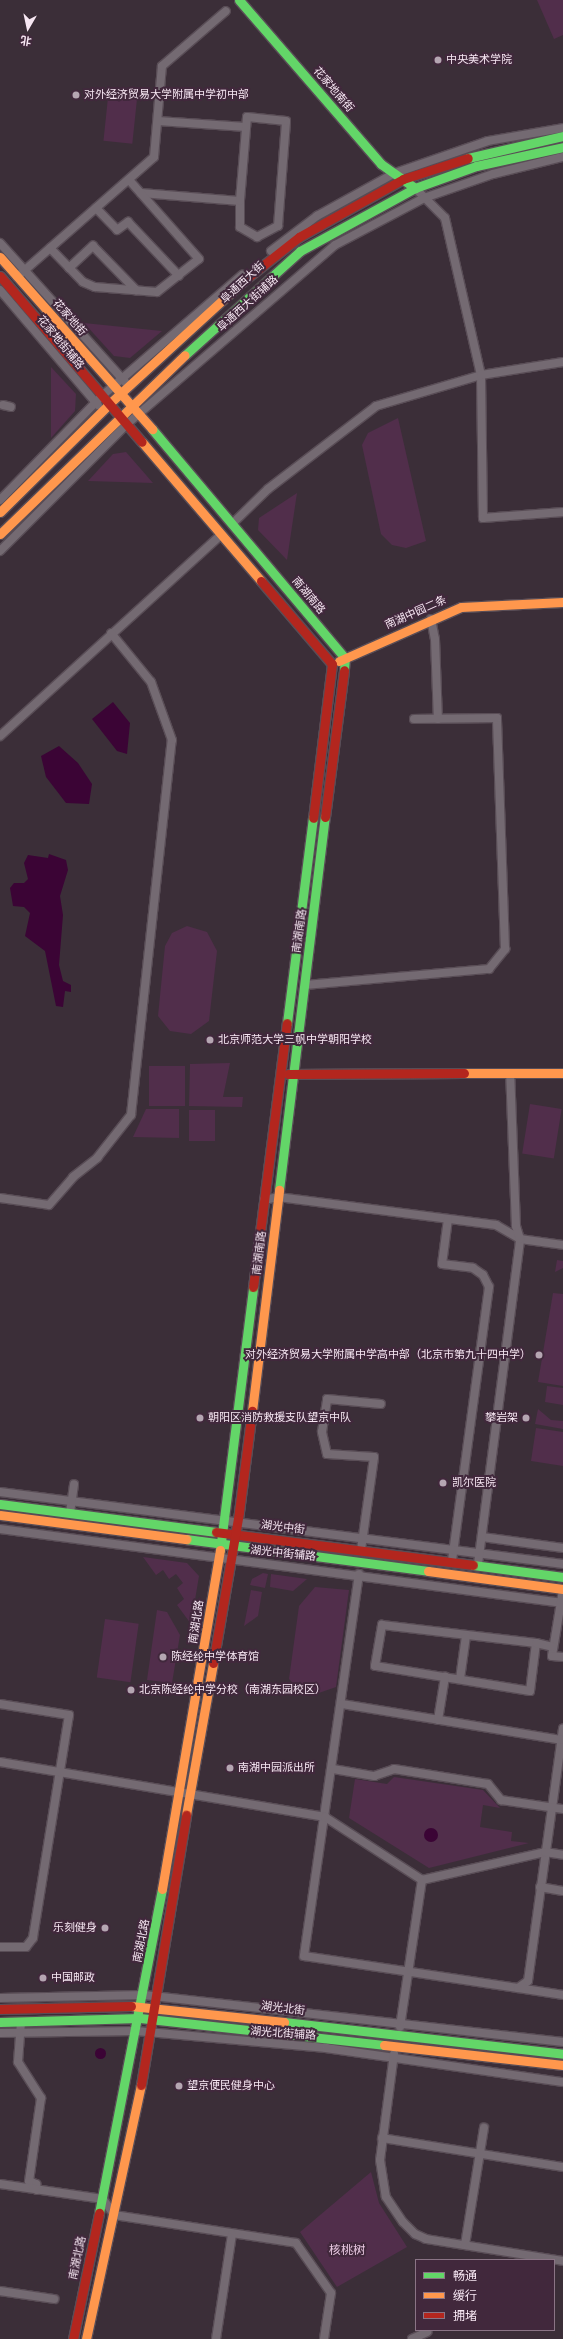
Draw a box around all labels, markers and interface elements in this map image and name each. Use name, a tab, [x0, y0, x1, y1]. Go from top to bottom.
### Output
north arrow	[8, 8, 48, 48]
text: 北	[19, 32, 33, 49]
place label: 中央美术学院	[446, 53, 512, 67]
marker: 中央美术学院	[433, 55, 443, 65]
street label: 花家地南街	[310, 65, 356, 115]
place label: 对外经济贸易大学附属中学初中部	[84, 88, 249, 102]
marker: 对外经济贸易大学附属中学初中部	[71, 90, 81, 100]
street label: 阜通西大街	[218, 259, 268, 307]
street label: 阜通西大街辅路	[215, 273, 281, 335]
street label: 花家地街	[50, 297, 88, 339]
street label: 花家地街辅路	[34, 313, 86, 373]
street label: 南湖南路	[289, 575, 327, 617]
street label: 南湖中园二条	[383, 594, 449, 632]
street label: 南湖南路	[290, 908, 310, 954]
place label: 北京师范大学三帆中学朝阳学校	[218, 1033, 372, 1047]
marker: 北京师范大学三帆中学朝阳学校	[205, 1035, 215, 1045]
street label: 南湖南路	[251, 1230, 269, 1276]
place label: 对外经济贸易大学附属中学高中部（北京市第九十四中学）	[245, 1348, 531, 1362]
marker: 对外经济贸易大学附属中学高中部（北京市第九十四中学）	[534, 1350, 544, 1360]
place label: 朝阳区消防救援支队望京中队	[208, 1411, 351, 1425]
place label: 攀岩架	[485, 1411, 518, 1425]
marker: 朝阳区消防救援支队望京中队	[195, 1413, 205, 1423]
marker: 攀岩架	[521, 1413, 531, 1423]
place label: 凯尔医院	[452, 1476, 496, 1490]
marker: 凯尔医院	[437, 1477, 449, 1489]
street label: 湖光中街	[260, 1519, 306, 1537]
street label: 湖光中街辅路	[249, 1544, 317, 1564]
street label: 南湖北路	[187, 1599, 207, 1645]
place label: 陈经纶中学体育馆	[171, 1650, 259, 1664]
marker: 陈经纶中学体育馆	[158, 1652, 168, 1662]
place label: 北京陈经纶中学分校（南湖东园校区）	[139, 1683, 326, 1697]
marker: 北京陈经纶中学分校（南湖东园校区）	[126, 1685, 136, 1695]
place label: 南湖中园派出所	[238, 1761, 315, 1775]
marker: 南湖中园派出所	[225, 1763, 235, 1773]
street label: 南湖北路	[131, 1918, 153, 1964]
place label: 乐刻健身	[53, 1921, 97, 1935]
marker: 乐刻健身	[100, 1923, 110, 1933]
place label: 中国邮政	[51, 1971, 95, 1985]
marker: 中国邮政	[38, 1973, 48, 1983]
street label: 湖光北街	[260, 2000, 306, 2018]
street label: 湖光北街辅路	[250, 2025, 316, 2043]
place label: 望京便民健身中心	[187, 2079, 275, 2093]
marker: 望京便民健身中心	[174, 2081, 184, 2091]
street label: 南湖北路	[67, 2235, 89, 2281]
district label: 核桃树	[329, 2244, 365, 2258]
legend	[415, 2259, 555, 2331]
text: 畅通	[453, 2268, 477, 2285]
text: 缓行	[453, 2288, 477, 2305]
text: 拥堵	[453, 2308, 477, 2325]

